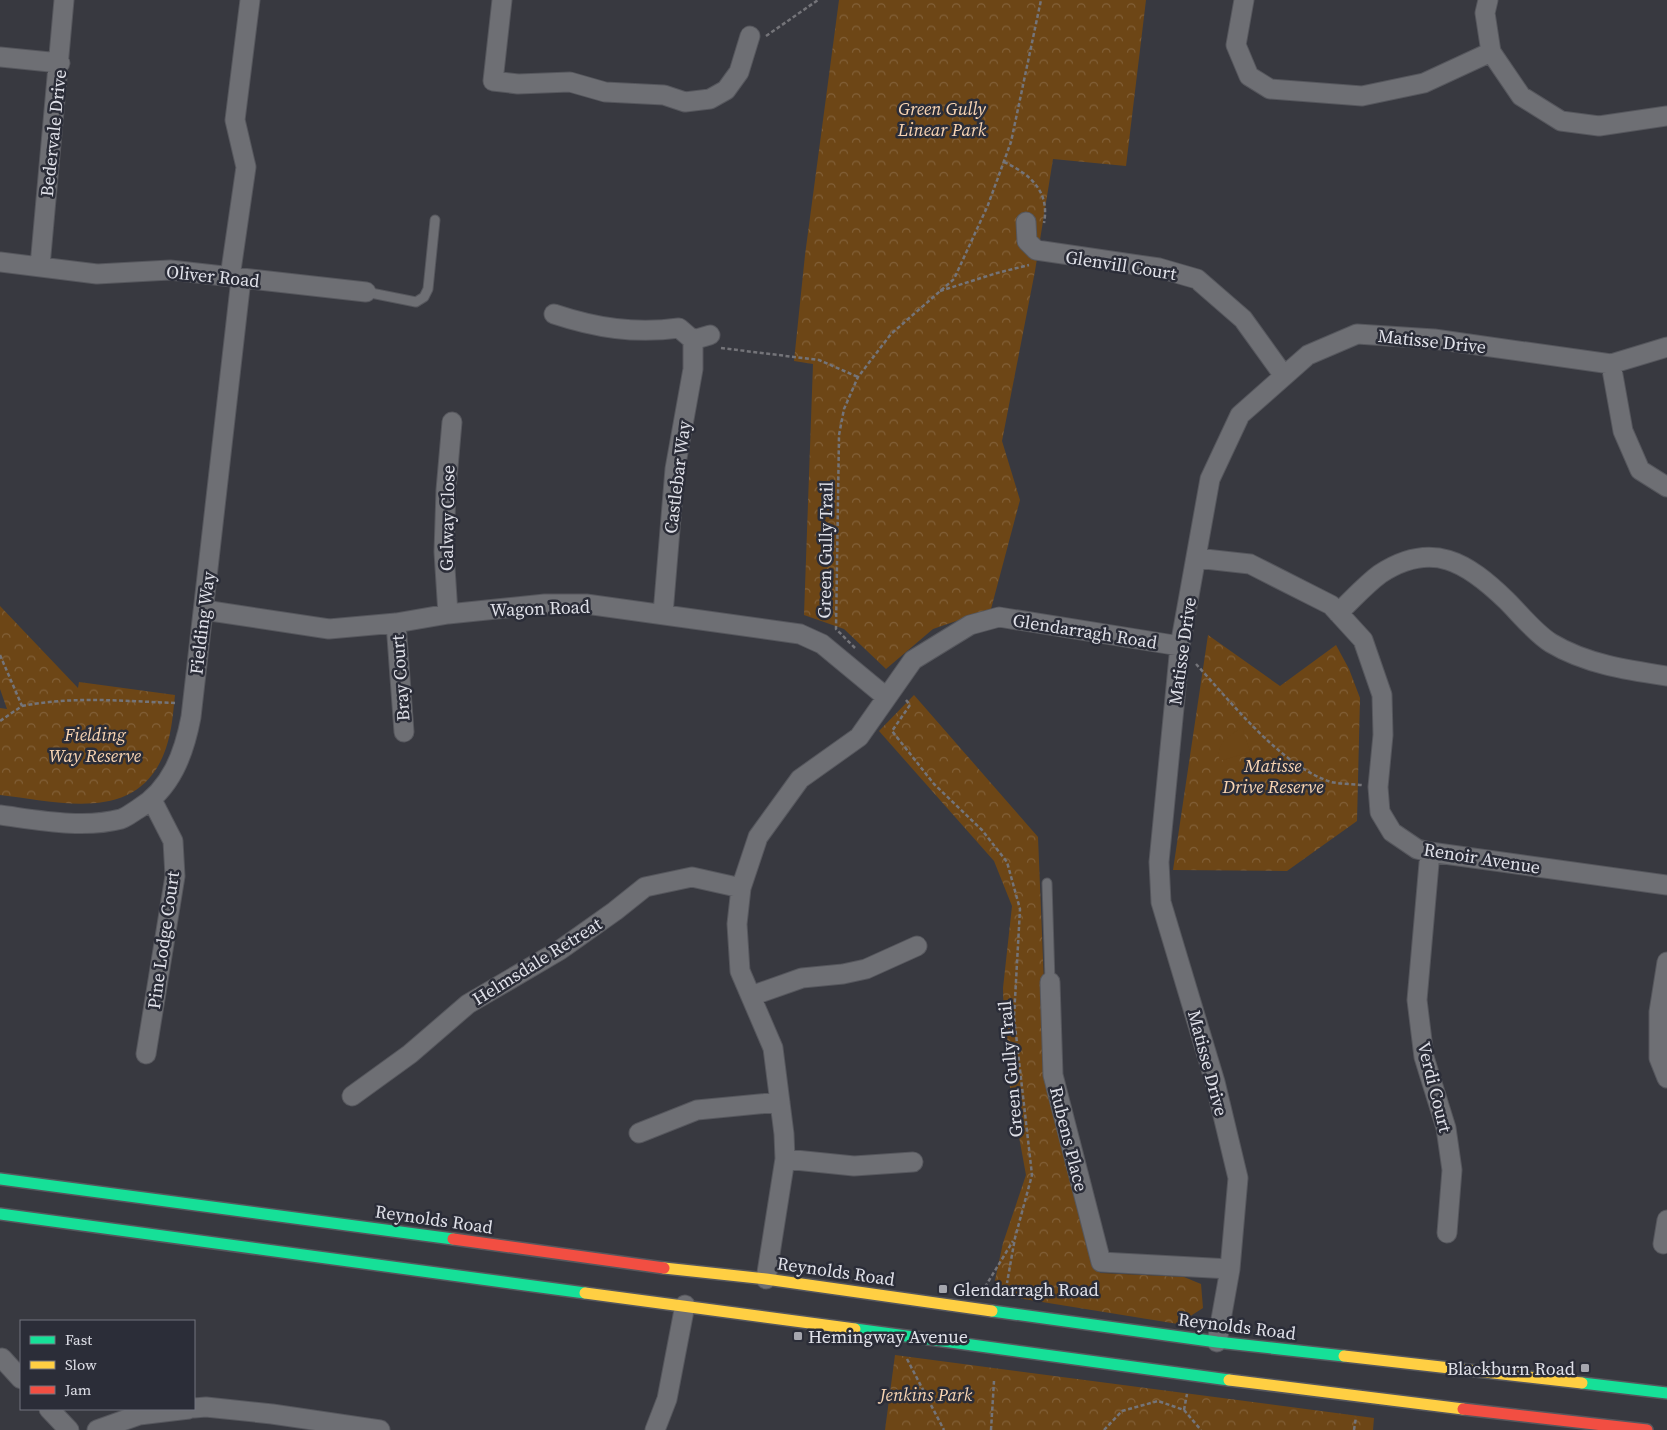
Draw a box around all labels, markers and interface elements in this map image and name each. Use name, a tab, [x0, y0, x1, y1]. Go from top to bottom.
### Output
street label: Bedervale Drive	[34, 68, 72, 198]
park label: Green Gully Linear Park	[897, 96, 987, 142]
street label: Glenvill Court	[1064, 244, 1178, 286]
street label: Oliver Road	[165, 259, 261, 293]
street label: Matisse Drive	[1377, 323, 1487, 359]
street label: Castlebar Way	[658, 418, 696, 535]
street label: Galway Close	[434, 465, 460, 571]
street label: Green Gully Trail	[811, 481, 839, 619]
street label: Fielding Way	[183, 569, 221, 676]
street label: Wagon Road	[490, 594, 590, 622]
street label: Matisse Drive	[1162, 595, 1202, 707]
street label: Glendarragh Road	[1011, 607, 1159, 655]
street label: Bray Court	[385, 634, 415, 722]
park label: Fielding Way Reserve	[49, 722, 142, 768]
park label: Matisse Drive Reserve	[1222, 753, 1324, 799]
street label: Renoir Avenue	[1422, 836, 1542, 880]
street label: Pine Lodge Court	[141, 869, 185, 1011]
street label: Helmsdale Retreat	[468, 911, 607, 1011]
street label: Green Gully Trail	[992, 1000, 1028, 1138]
street label: Matisse Drive	[1182, 1007, 1234, 1119]
street label: Verdi Court	[1412, 1039, 1458, 1135]
street label: Rubens Place	[1044, 1084, 1094, 1194]
street label: Reynolds Road	[373, 1198, 495, 1240]
street label: Reynolds Road	[775, 1250, 897, 1292]
place label: Glendarragh Road	[953, 1277, 1099, 1302]
marker: Glendarragh Road	[937, 1283, 949, 1295]
street label: Reynolds Road	[1177, 1306, 1297, 1346]
legend	[20, 1320, 195, 1410]
place label: Hemingway Avenue	[808, 1324, 968, 1349]
text: Fast	[65, 1329, 92, 1350]
marker: Hemingway Avenue	[792, 1330, 804, 1342]
text: Slow	[65, 1354, 97, 1375]
place label: Blackburn Road	[1447, 1356, 1575, 1381]
marker: Blackburn Road	[1579, 1362, 1591, 1374]
text: Jam	[64, 1379, 92, 1400]
park label: Jenkins Park	[877, 1382, 973, 1407]

